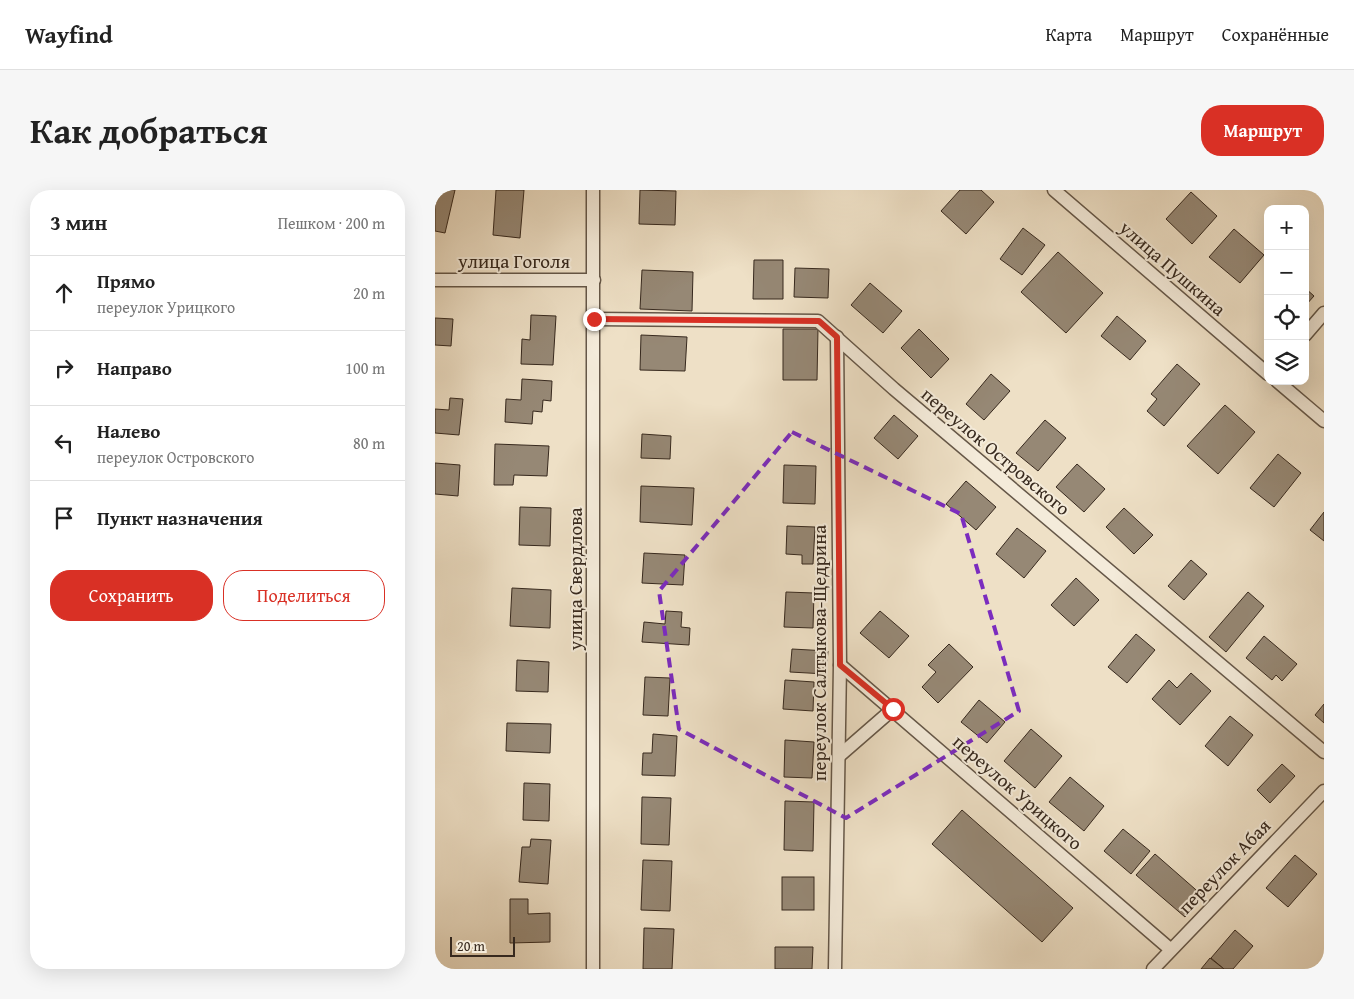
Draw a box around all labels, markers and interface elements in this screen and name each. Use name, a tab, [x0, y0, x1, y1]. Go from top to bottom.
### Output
text: Wayfind	[25, 17, 113, 52]
text: Карта	[1046, 21, 1092, 48]
text: Маршрут	[1120, 21, 1194, 48]
text: Сохранённые	[1222, 21, 1329, 48]
text: Как добраться	[30, 105, 268, 156]
button: Маршрут	[1201, 105, 1324, 156]
map controls	[1264, 205, 1309, 385]
button: +	[1264, 205, 1309, 250]
text: 3 мин	[50, 207, 107, 238]
text: Пешком · 200 m	[278, 211, 385, 235]
street label: улица Пушкина	[1113, 213, 1232, 322]
street label: улица Гоголя	[457, 247, 570, 275]
button: −	[1264, 250, 1309, 295]
text: Прямо	[97, 267, 155, 295]
icon: ahead	[50, 279, 78, 307]
text: 20 m	[353, 281, 385, 305]
text: переулок Урицкого	[97, 295, 235, 319]
button: locate	[1264, 295, 1309, 340]
route end	[583, 308, 606, 331]
button: layers	[1264, 340, 1309, 385]
icon: right	[50, 354, 78, 382]
text: Направо	[97, 354, 172, 382]
text: 100 m	[345, 356, 385, 380]
street label: переулок Островского	[915, 380, 1077, 522]
text: Налево	[97, 417, 160, 445]
icon: left	[50, 429, 78, 457]
text: 80 m	[353, 431, 385, 455]
text: переулок Островского	[97, 445, 254, 469]
icon: arrive	[50, 504, 78, 532]
text: Пункт назначения	[97, 504, 263, 532]
street label: улица Свердлова	[561, 507, 589, 652]
street label: переулок Салтыкова-Щедрина	[805, 525, 833, 781]
button: Сохранить	[50, 570, 213, 621]
button: Поделиться	[223, 570, 385, 621]
route start	[882, 698, 905, 721]
street label: переулок Урицкого	[947, 728, 1089, 856]
street label: переулок Абая	[1171, 812, 1277, 920]
scale bar	[450, 934, 515, 957]
text: 20 m	[457, 936, 485, 956]

